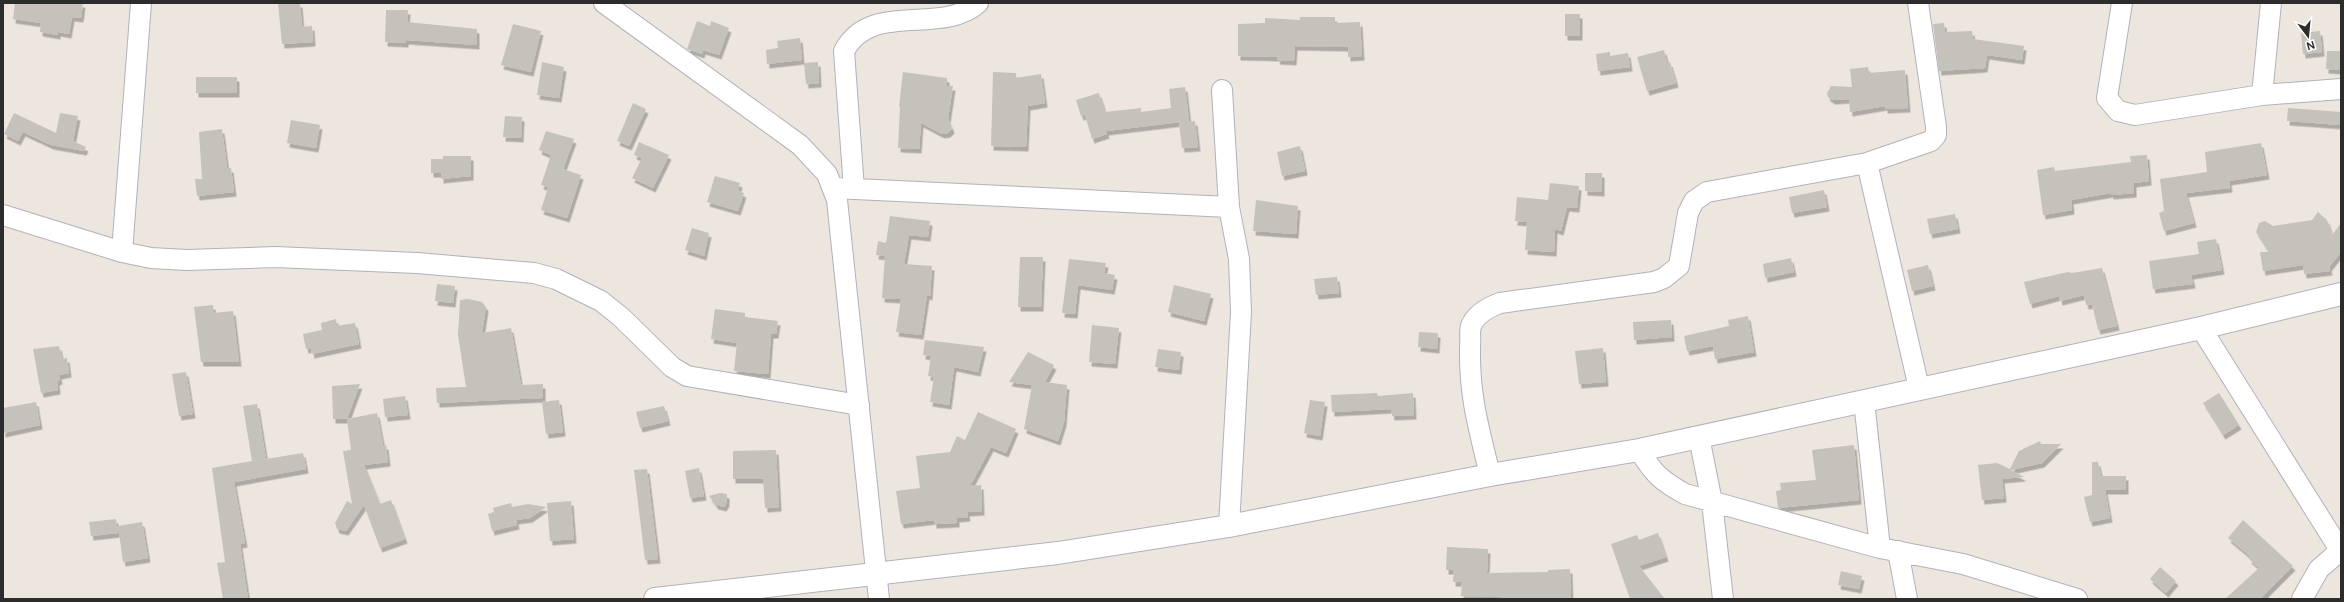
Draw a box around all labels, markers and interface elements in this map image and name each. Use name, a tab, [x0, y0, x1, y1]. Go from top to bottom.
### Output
north arrow	[2288, 16, 2328, 56]
text: N	[2305, 38, 2317, 53]

